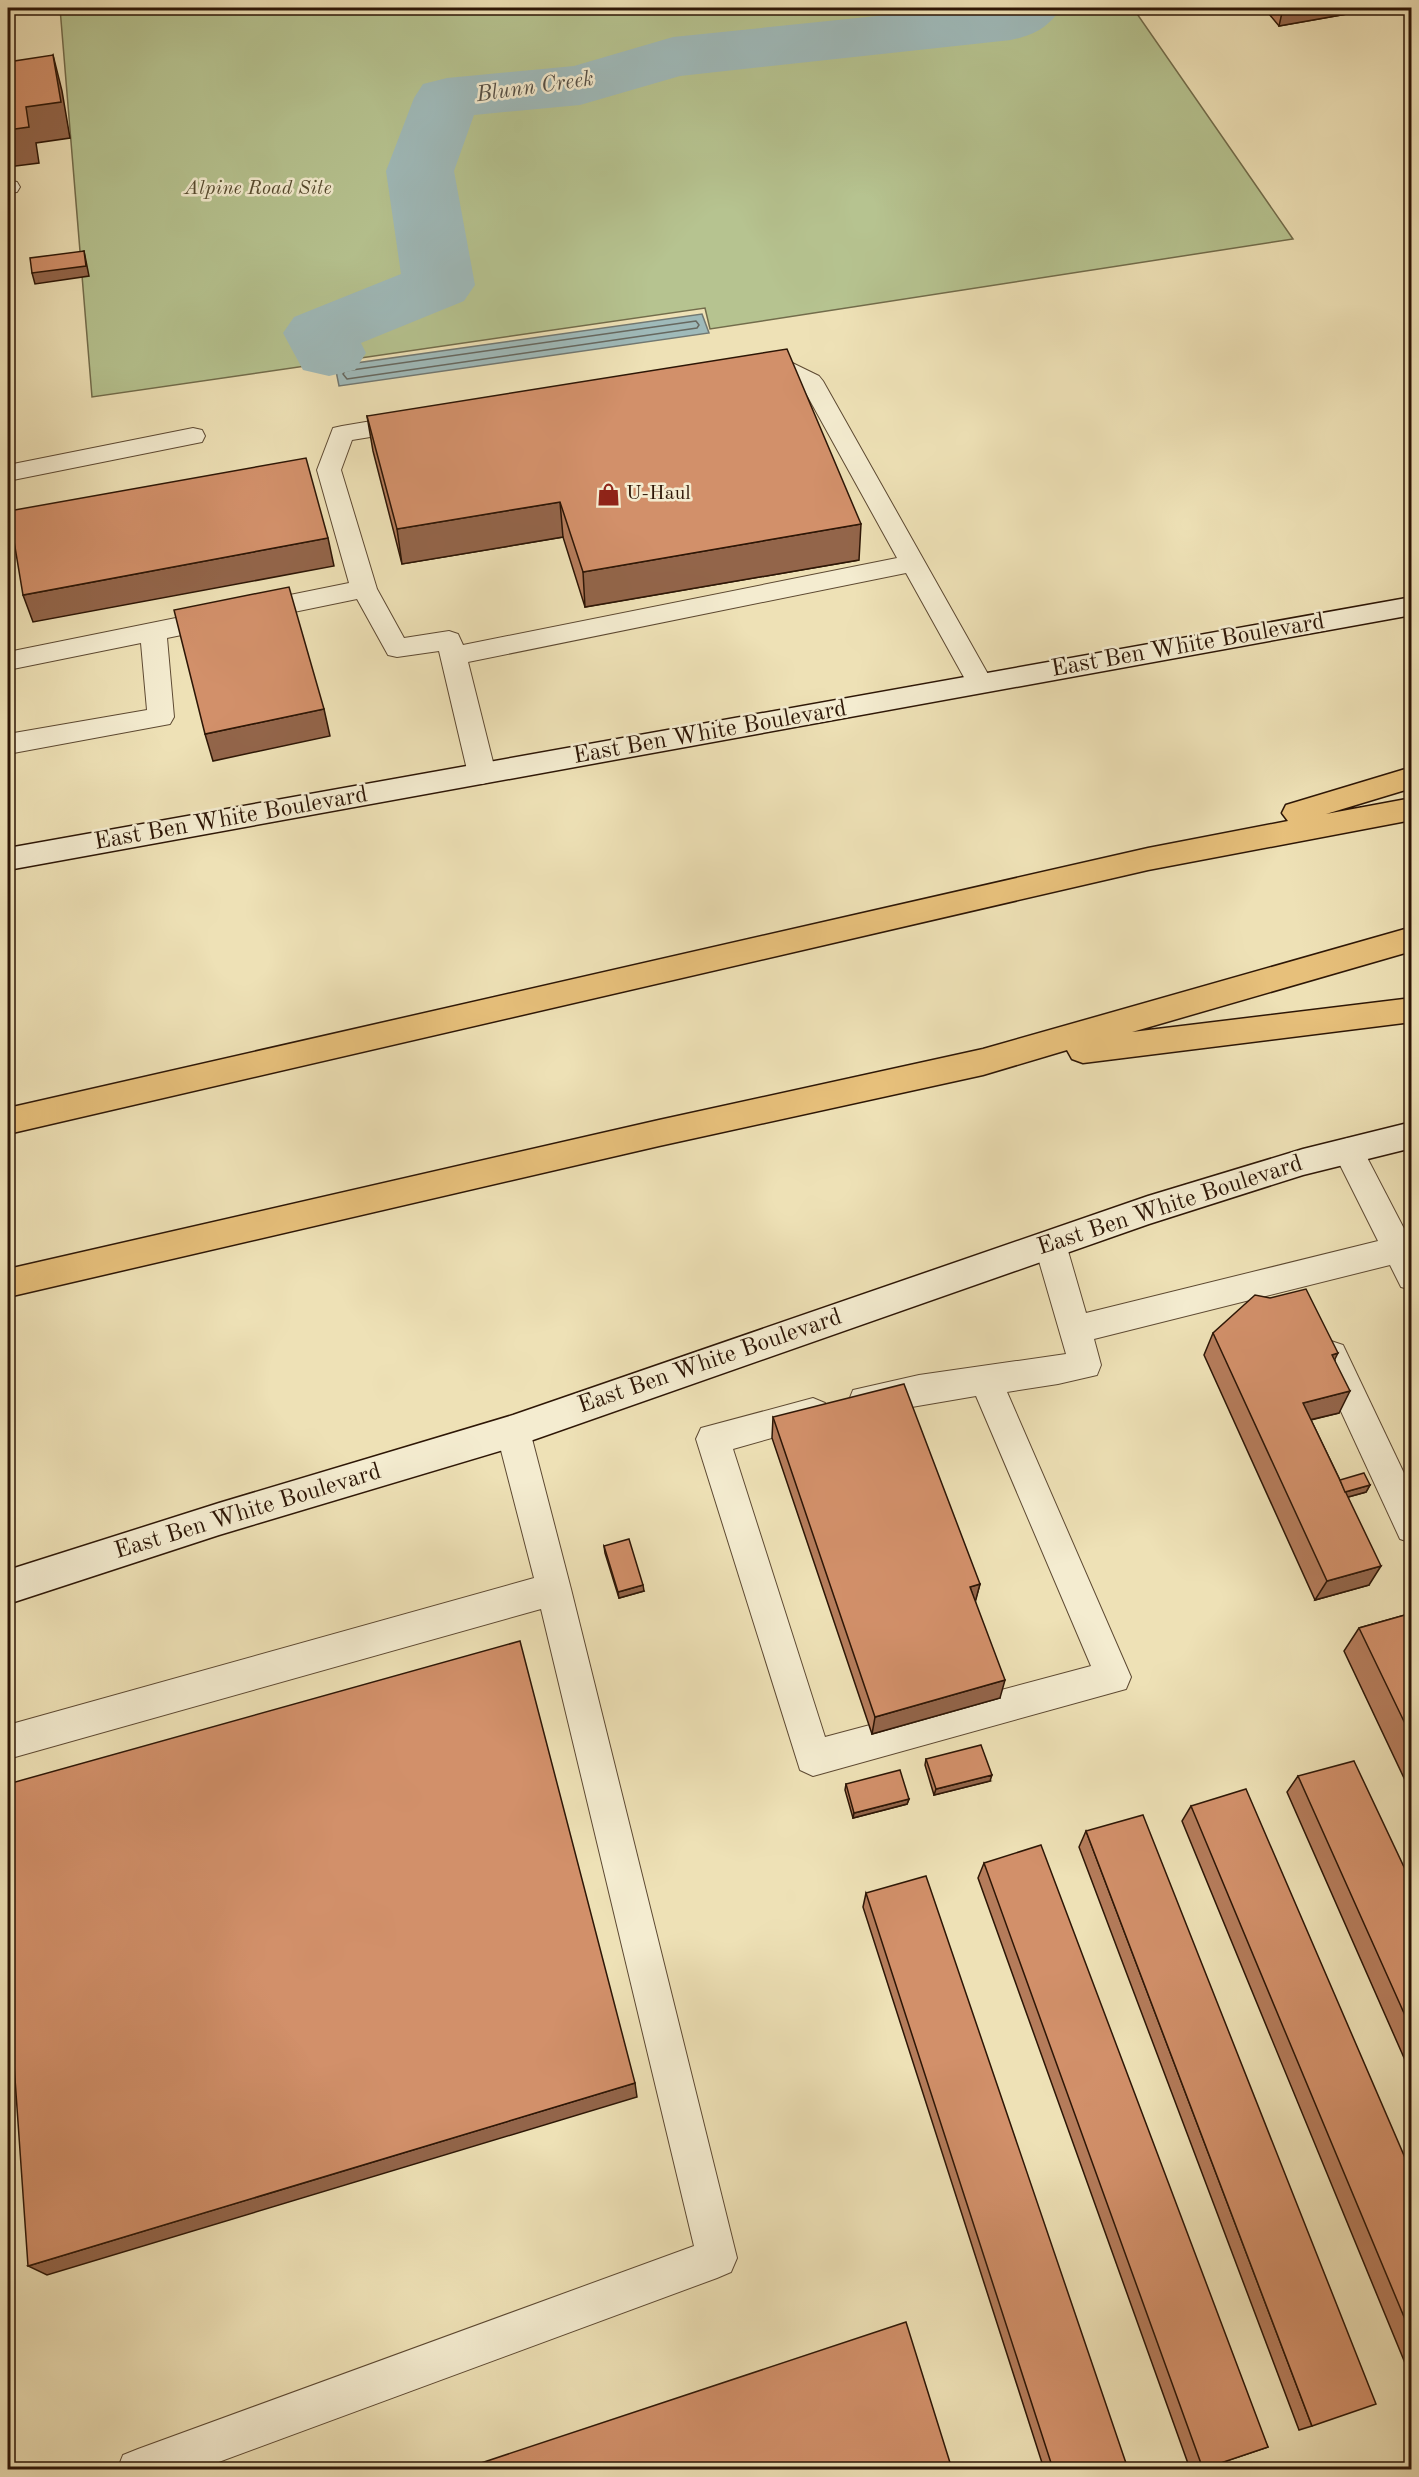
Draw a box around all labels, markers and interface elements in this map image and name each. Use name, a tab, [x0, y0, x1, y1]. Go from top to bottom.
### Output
water label: Blunn Creek	[474, 68, 595, 106]
park label: Alpine Road Site	[183, 179, 332, 199]
shop icon: U-Haul	[595, 481, 621, 507]
place label: U-Haul	[626, 484, 691, 504]
street label: East Ben White Boulevard	[1049, 610, 1327, 682]
street label: East Ben White Boulevard	[571, 697, 849, 769]
street label: East Ben White Boulevard	[92, 783, 370, 855]
street label: East Ben White Boulevard	[1034, 1152, 1306, 1260]
street label: East Ben White Boulevard	[575, 1305, 845, 1419]
street label: East Ben White Boulevard	[112, 1460, 384, 1564]

